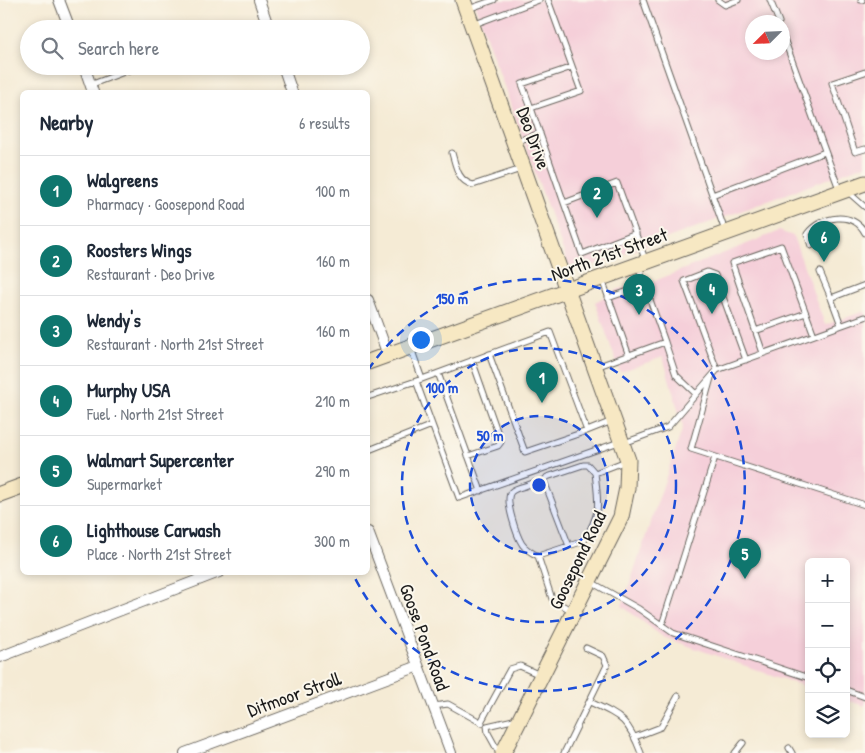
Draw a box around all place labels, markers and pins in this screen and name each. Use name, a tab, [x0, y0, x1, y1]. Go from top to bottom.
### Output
pin: 2	[581, 177, 613, 218]
pin: 6	[808, 221, 840, 262]
pin: 4	[696, 273, 728, 314]
pin: 3	[623, 274, 655, 315]
pin: 1	[526, 362, 558, 403]
centre of rings	[530, 476, 548, 494]
pin: 5	[729, 538, 761, 579]

